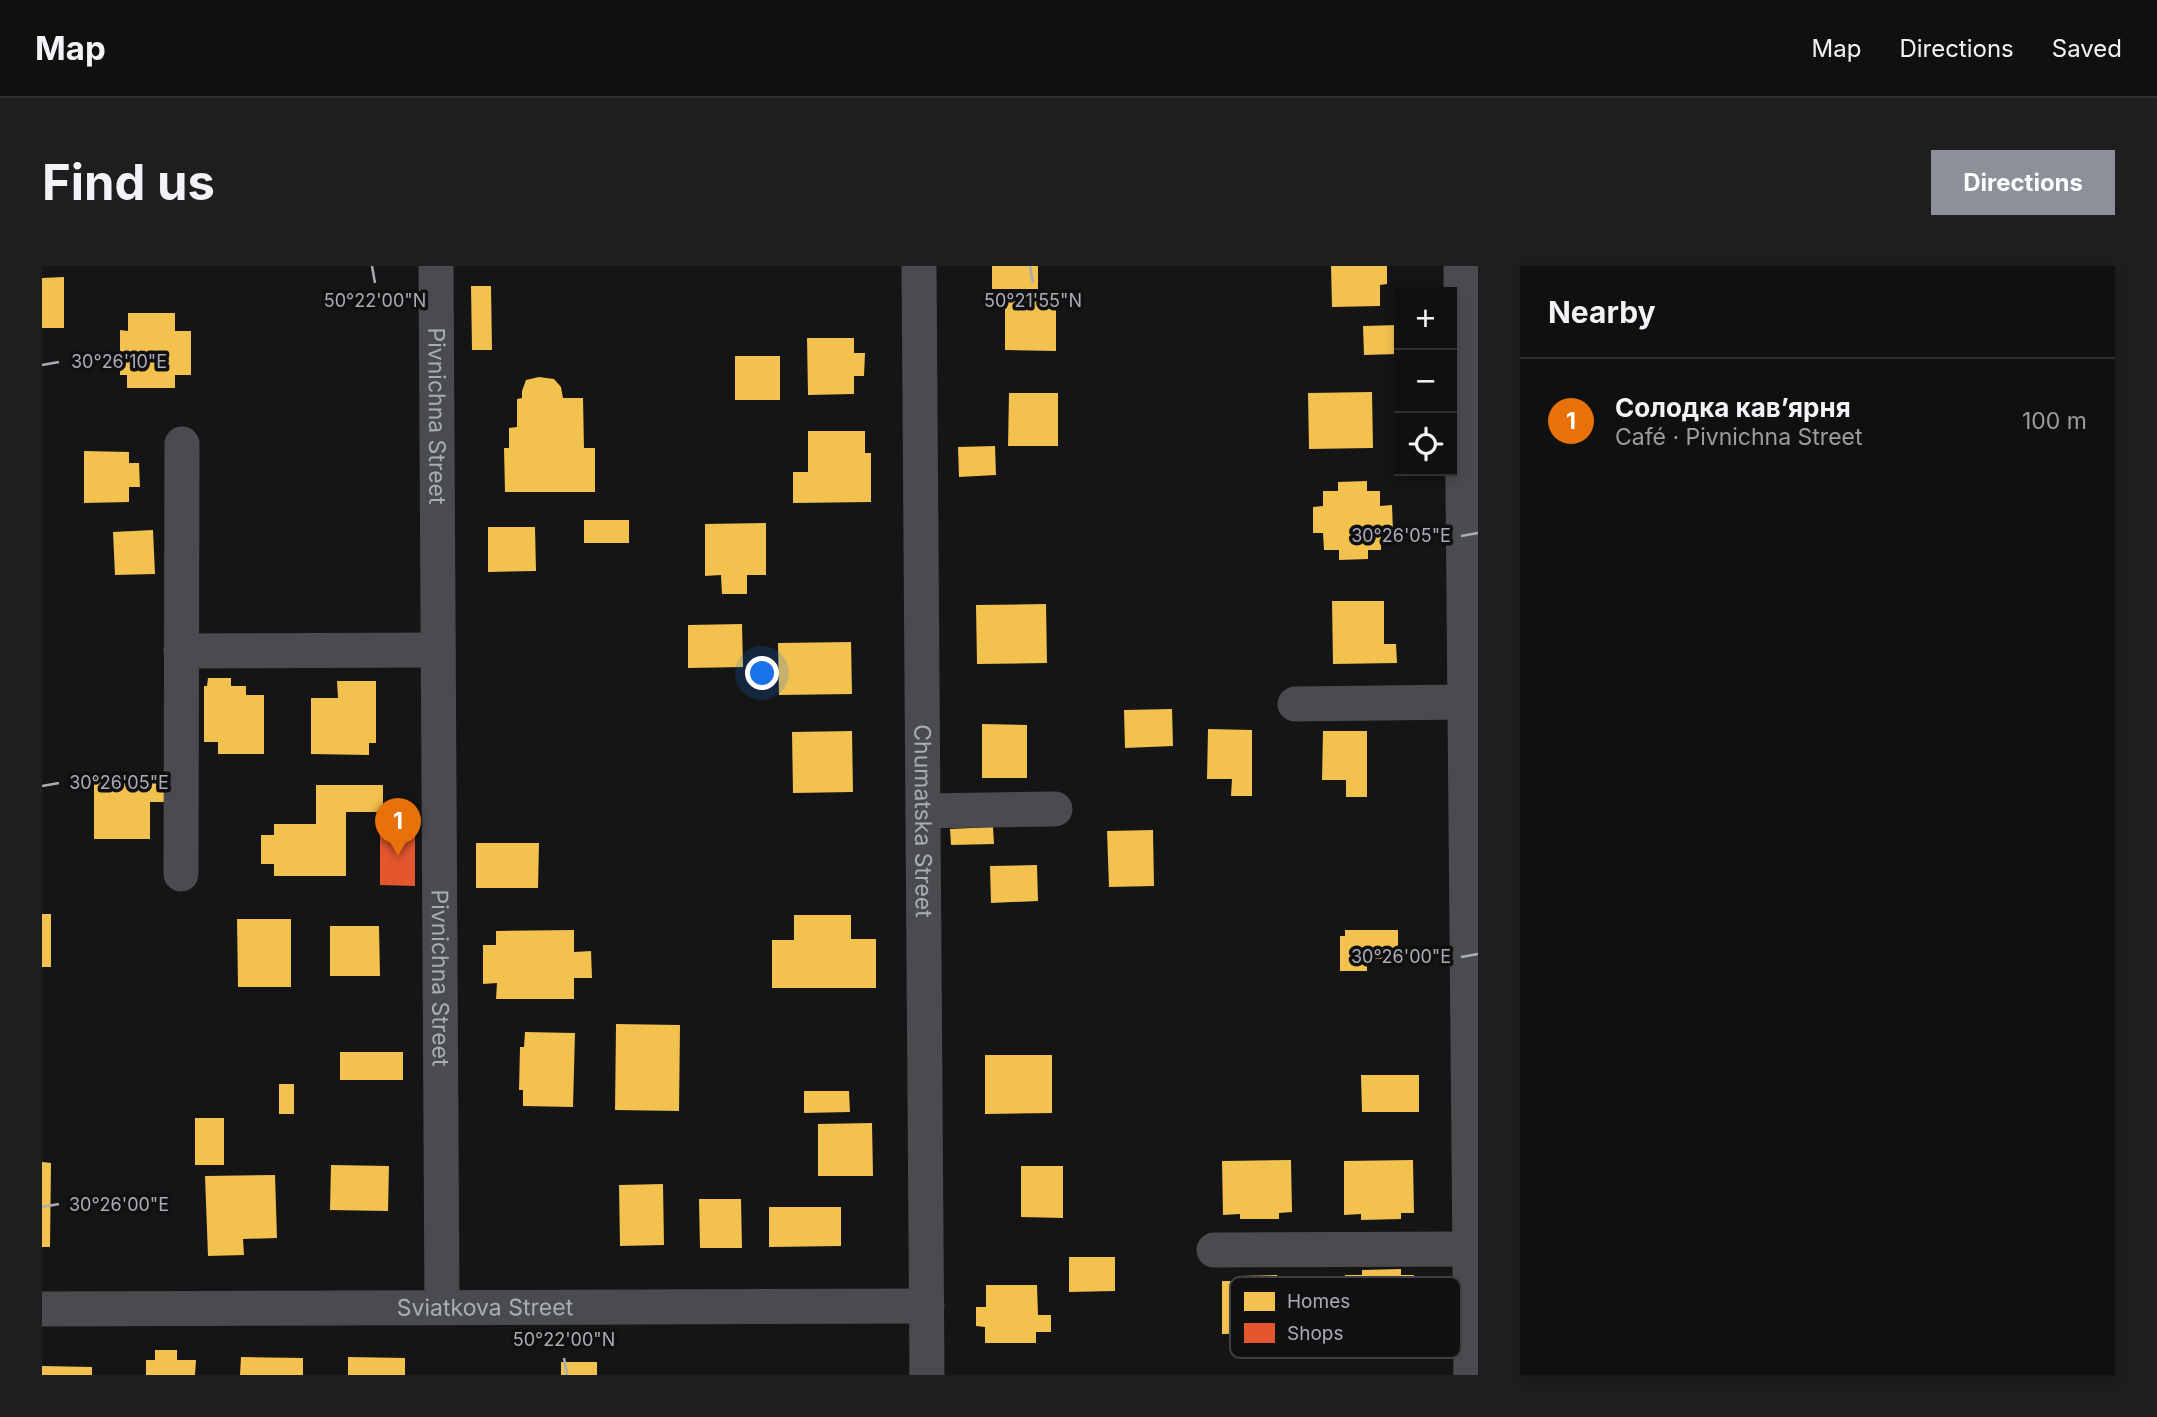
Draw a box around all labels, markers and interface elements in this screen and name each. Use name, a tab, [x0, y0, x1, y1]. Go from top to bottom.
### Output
text: Map	[35, 28, 106, 68]
text: Map	[1812, 34, 1861, 63]
text: Directions	[1899, 34, 2014, 63]
text: Saved	[2052, 34, 2122, 63]
button: Directions	[1931, 150, 2115, 215]
text: Find us	[42, 153, 215, 212]
map controls	[1394, 287, 1457, 476]
button: +	[1394, 287, 1457, 350]
text: 50°22'00"N	[324, 290, 426, 311]
text: 50°21'55"N	[984, 290, 1082, 311]
text: Nearby	[1548, 294, 1656, 330]
street label: Pivnichna Street	[422, 327, 451, 505]
button: −	[1394, 350, 1457, 413]
text: 30°26'10"E	[71, 351, 167, 372]
text: Солодка кав’ярня	[1615, 392, 1851, 423]
text: 1	[1566, 407, 1576, 435]
text: 100 m	[2022, 407, 2087, 435]
button: locate	[1394, 413, 1457, 476]
text: Café · Pivnichna Street	[1615, 423, 1863, 451]
text: 30°26'05"E	[1351, 525, 1451, 546]
your location	[745, 656, 779, 690]
street label: Chumatska Street	[908, 724, 938, 918]
text: 30°26'05"E	[69, 772, 169, 793]
pin: 1	[375, 798, 421, 856]
street label: Pivnichna Street	[426, 889, 455, 1067]
text: 30°26'00"E	[1351, 946, 1451, 967]
text: 30°26'00"E	[69, 1194, 169, 1215]
legend	[1230, 1277, 1461, 1358]
text: Homes	[1287, 1290, 1350, 1313]
street label: Sviatkova Street	[397, 1293, 574, 1322]
text: Shops	[1287, 1322, 1343, 1345]
text: 50°22'00"N	[513, 1329, 615, 1350]

